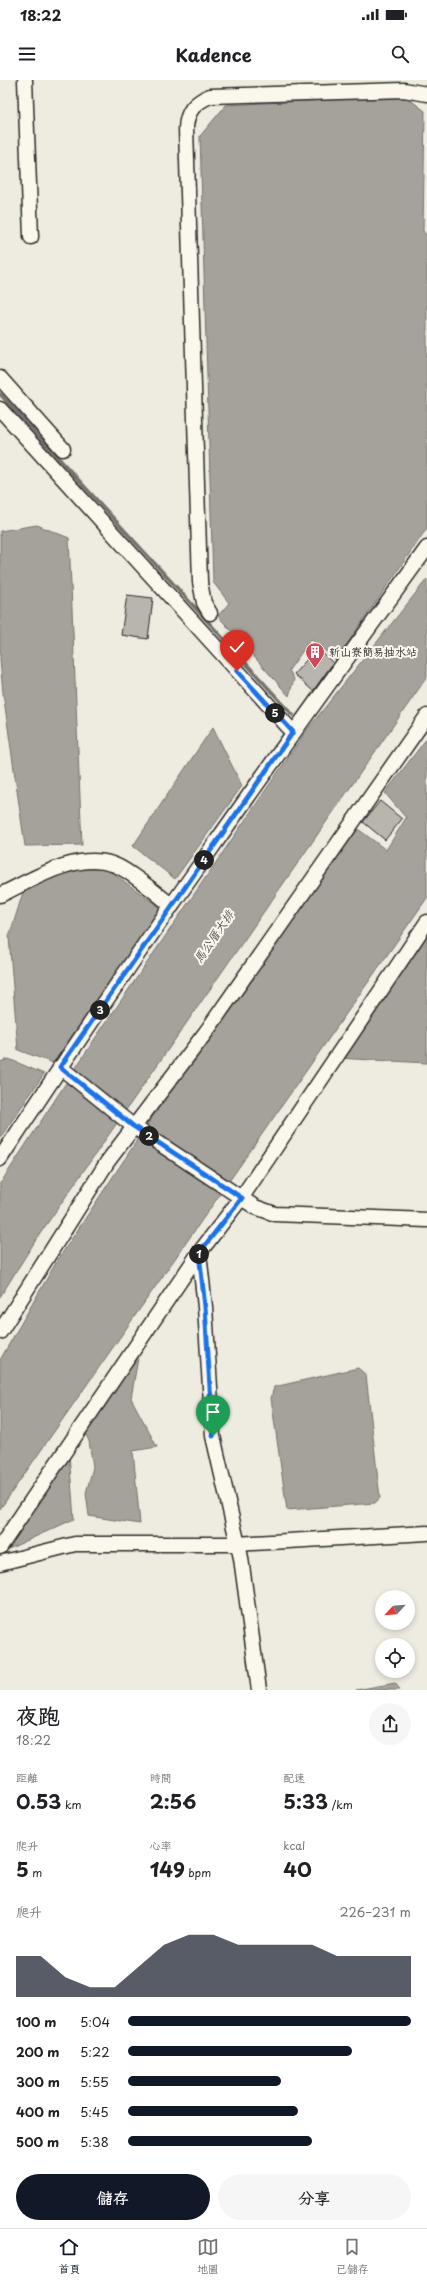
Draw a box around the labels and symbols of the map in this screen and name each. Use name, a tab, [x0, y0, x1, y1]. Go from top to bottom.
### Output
pin	[220, 630, 254, 671]
building icon: 新山寮簡易抽水站	[304, 641, 326, 669]
place label: 新山寮簡易抽水站	[329, 643, 417, 660]
pin: 5	[265, 703, 285, 723]
pin: 4	[194, 850, 214, 870]
water label: 馬公厝大排	[189, 906, 238, 966]
pin: 3	[90, 1000, 110, 1020]
pin: 2	[139, 1126, 159, 1146]
pin: 1	[189, 1244, 209, 1264]
pin	[196, 1395, 230, 1436]
north arrow	[375, 1590, 415, 1630]

